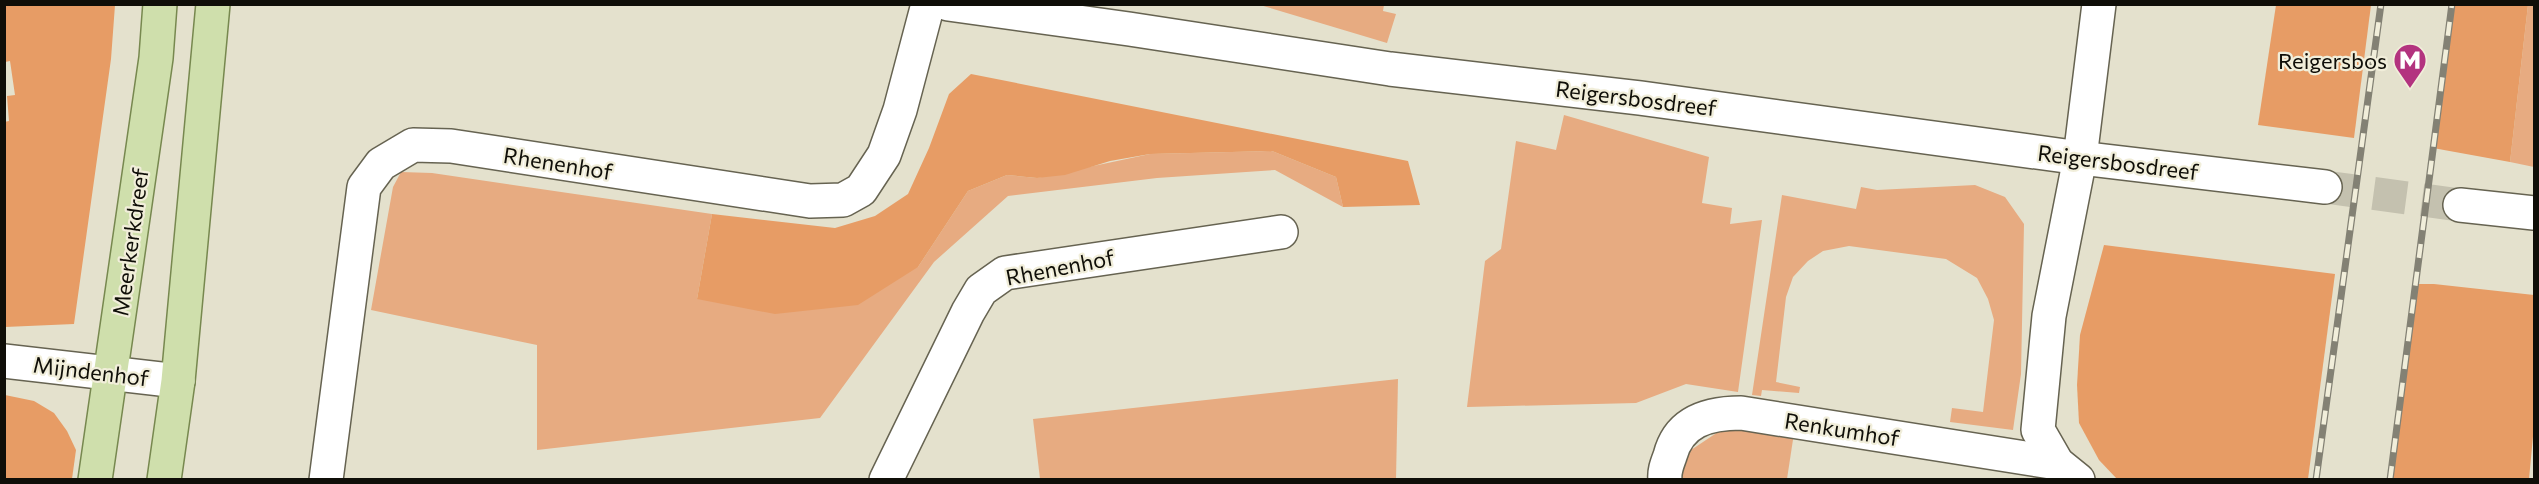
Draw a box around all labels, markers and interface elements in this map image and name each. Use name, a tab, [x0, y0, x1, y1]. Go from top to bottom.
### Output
metro station icon: Reigersbos	[2392, 42, 2428, 89]
place label: Reigersbos	[2278, 47, 2387, 74]
street label: Reigersbosdreef	[1554, 75, 1718, 121]
street label: Reigersbosdreef	[2036, 139, 2200, 185]
street label: Rhenenhof	[502, 141, 615, 185]
street label: Meerkerkdreef	[106, 166, 154, 318]
street label: Rhenenhof	[1003, 243, 1117, 291]
street label: Mijndenhof	[32, 351, 151, 392]
street label: Renkumhof	[1783, 407, 1902, 451]

